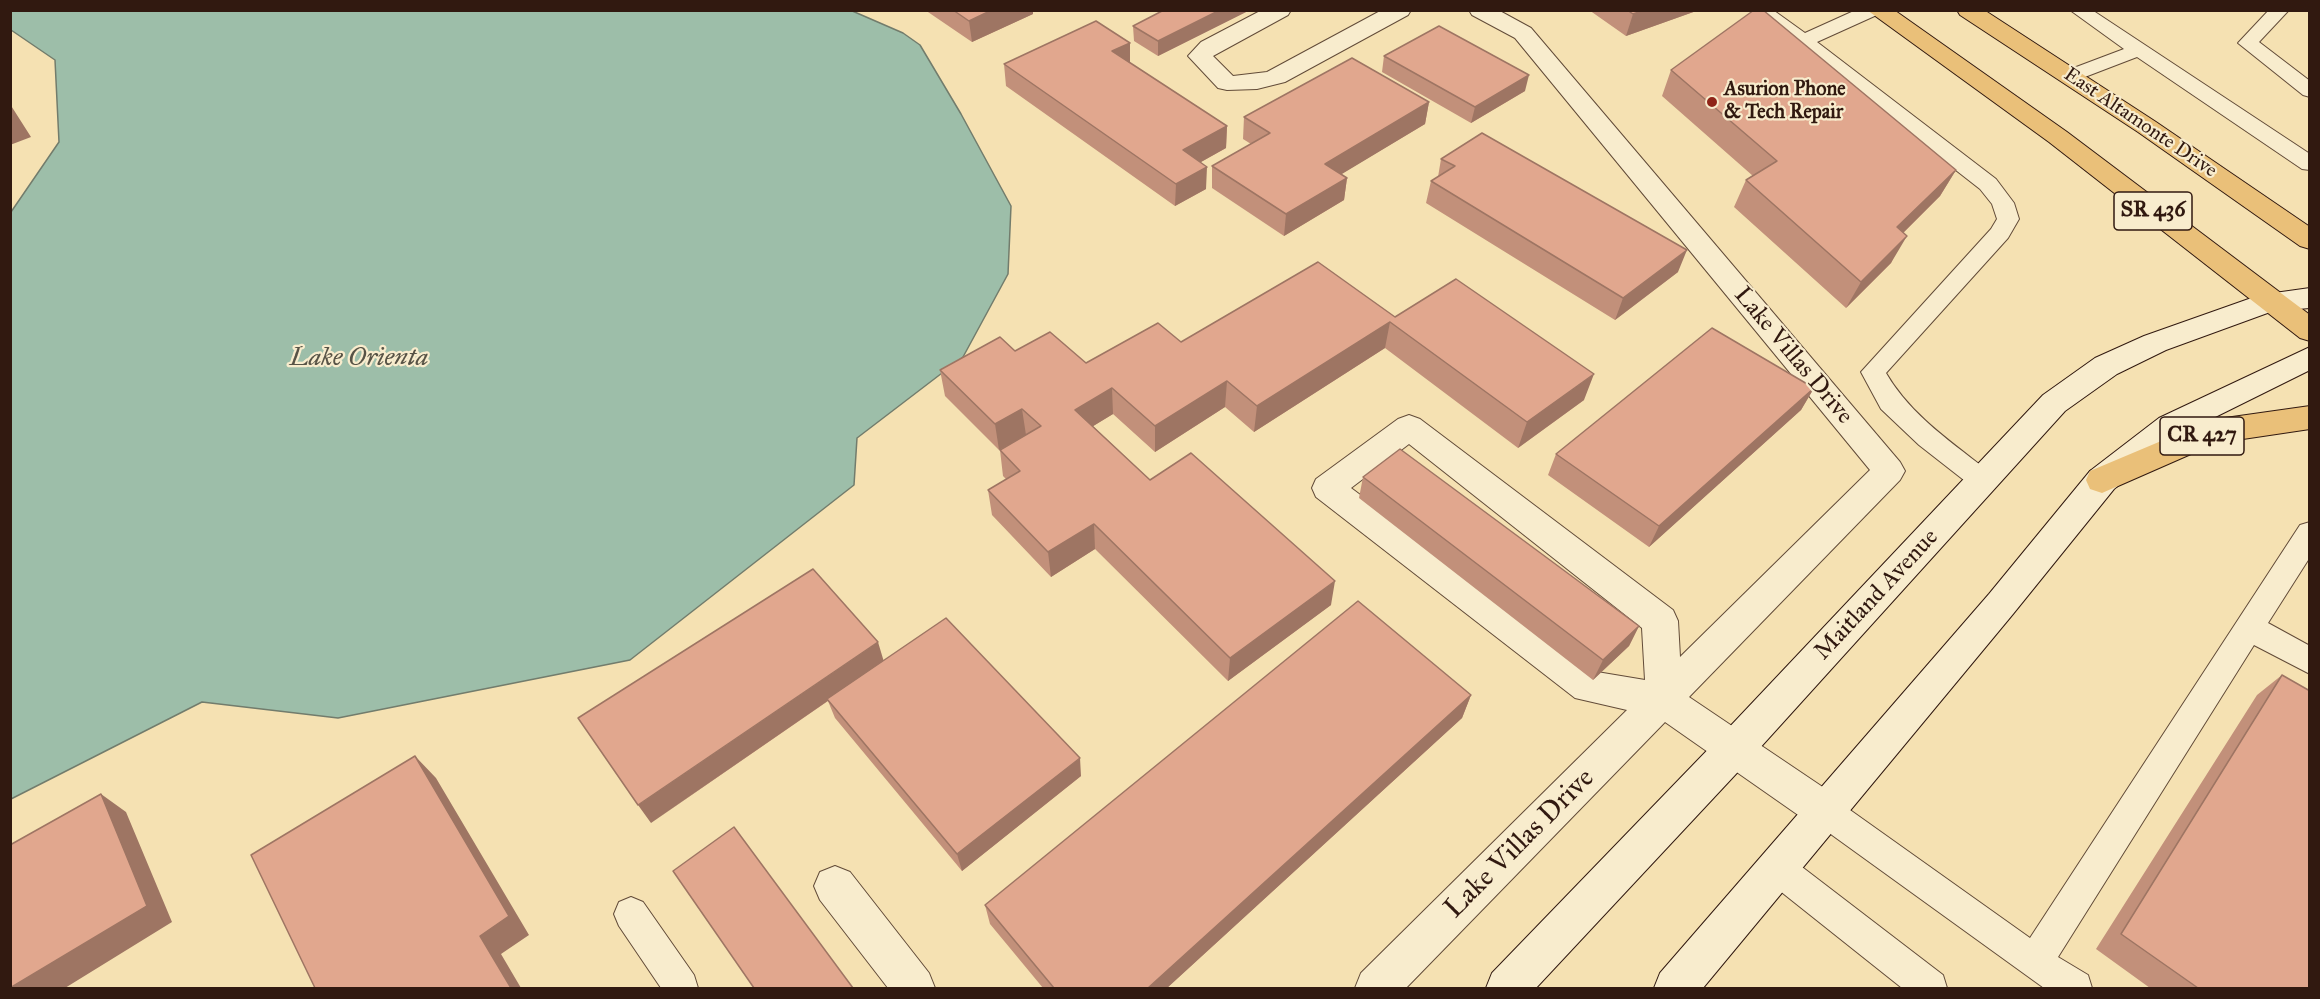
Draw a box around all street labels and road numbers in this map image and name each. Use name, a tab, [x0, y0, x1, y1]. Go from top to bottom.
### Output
street label: East Altamonte Drive	[2059, 63, 2221, 183]
road number: SR 436	[2114, 192, 2192, 230]
street label: Lake Villas Drive	[1727, 282, 1859, 430]
road number: CR 427	[2160, 417, 2244, 455]
street label: Maitland Avenue	[1809, 523, 1945, 667]
street label: Lake Villas Drive	[1438, 762, 1602, 926]

